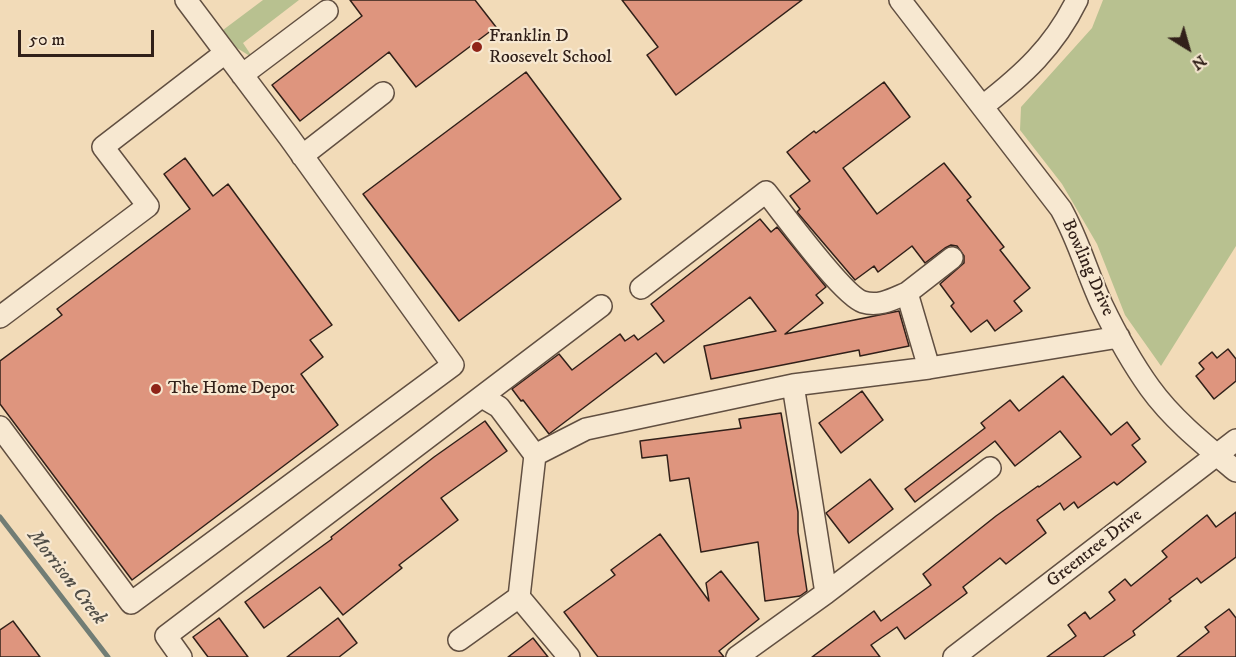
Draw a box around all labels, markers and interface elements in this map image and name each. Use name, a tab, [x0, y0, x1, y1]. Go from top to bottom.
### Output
scale bar	[21, 18, 158, 56]
north arrow	[1158, 18, 1218, 78]
place label: Franklin D Roosevelt School	[489, 26, 612, 68]
text: 50 m	[29, 29, 65, 51]
marker: Franklin D Roosevelt School	[470, 40, 484, 54]
text: N	[1188, 50, 1210, 74]
street label: Bowling Drive	[1056, 216, 1118, 320]
place label: The Home Depot	[168, 378, 295, 400]
marker: The Home Depot	[149, 382, 163, 396]
street label: Greentree Drive	[1043, 505, 1147, 593]
water label: Morrison Creek	[21, 526, 111, 630]

